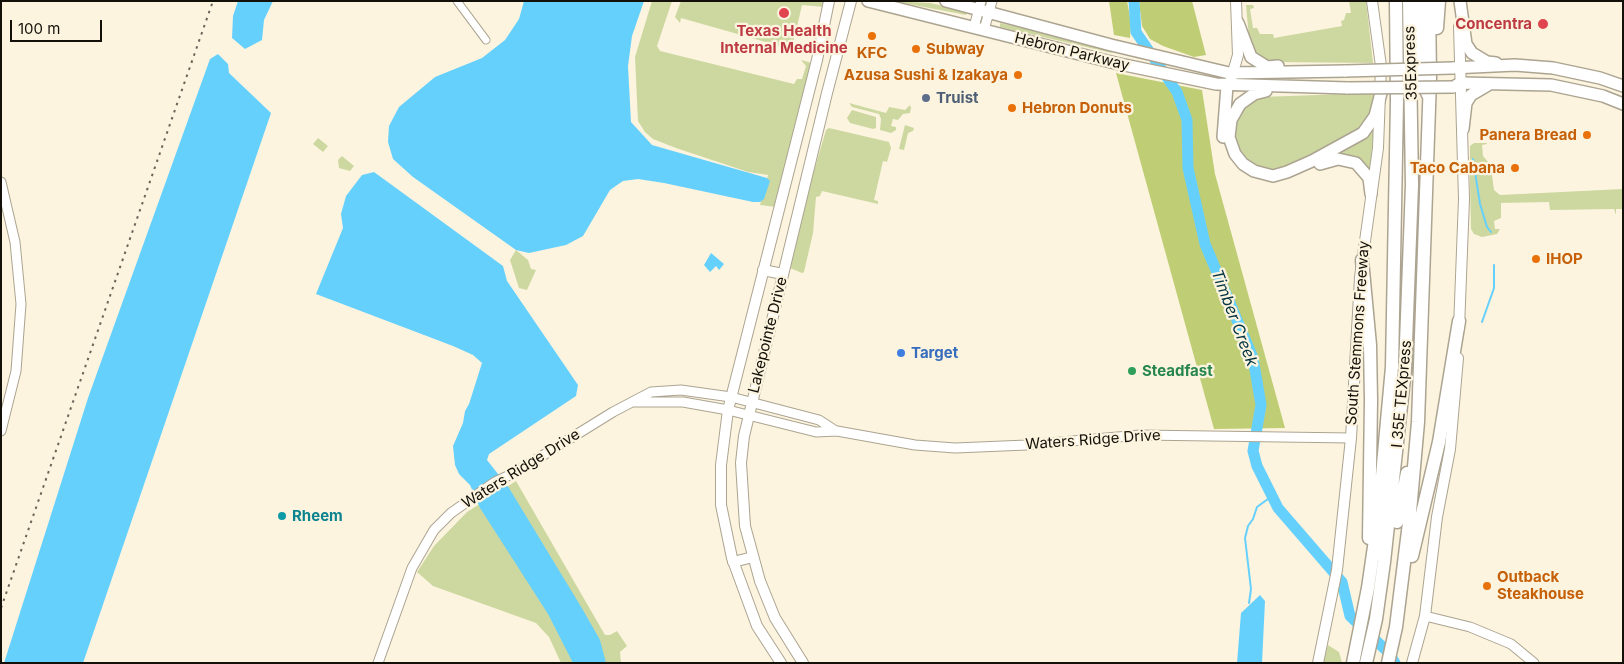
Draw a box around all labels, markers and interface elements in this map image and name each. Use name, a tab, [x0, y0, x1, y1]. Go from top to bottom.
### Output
marker: Texas Health Internal Medicine	[777, 6, 791, 20]
scale bar	[12, 10, 105, 42]
place label: Concentra	[1455, 15, 1532, 33]
marker: Concentra	[1536, 17, 1550, 31]
text: 100 m	[18, 19, 60, 38]
place label: Texas Health Internal Medicine	[720, 22, 848, 57]
street label: 35Express	[1401, 25, 1421, 101]
street label: Hebron Parkway	[1013, 29, 1131, 75]
marker: KFC	[866, 30, 878, 42]
place label: Subway	[926, 40, 985, 58]
marker: Subway	[910, 43, 922, 55]
place label: KFC	[857, 44, 887, 62]
place label: Azusa Sushi & Izakaya	[844, 66, 1008, 84]
marker: Azusa Sushi & Izakaya	[1012, 69, 1024, 81]
place label: Truist	[936, 89, 979, 107]
marker: Truist	[920, 92, 932, 104]
place label: Hebron Donuts	[1022, 99, 1132, 117]
marker: Hebron Donuts	[1006, 102, 1018, 114]
place label: Panera Bread	[1479, 126, 1577, 144]
marker: Panera Bread	[1581, 129, 1593, 141]
place label: Taco Cabana	[1410, 159, 1505, 177]
marker: Taco Cabana	[1509, 162, 1521, 174]
street label: South Stemmons Freeway	[1343, 240, 1373, 426]
place label: IHOP	[1546, 250, 1583, 268]
marker: IHOP	[1530, 253, 1542, 265]
water label: Timber Creek	[1207, 267, 1261, 369]
street label: Lakepointe Drive	[745, 275, 791, 395]
street label: I 35E TEXpress	[1388, 339, 1416, 449]
place label: Target	[911, 344, 958, 362]
marker: Target	[895, 347, 907, 359]
place label: Steadfast	[1142, 362, 1213, 380]
marker: Steadfast	[1126, 365, 1138, 377]
street label: Waters Ridge Drive	[459, 425, 583, 513]
street label: Waters Ridge Drive	[1025, 426, 1161, 454]
place label: Rheem	[292, 507, 343, 525]
marker: Rheem	[276, 510, 288, 522]
place label: Outback Steakhouse	[1497, 568, 1584, 603]
marker: Outback Steakhouse	[1481, 580, 1493, 592]

